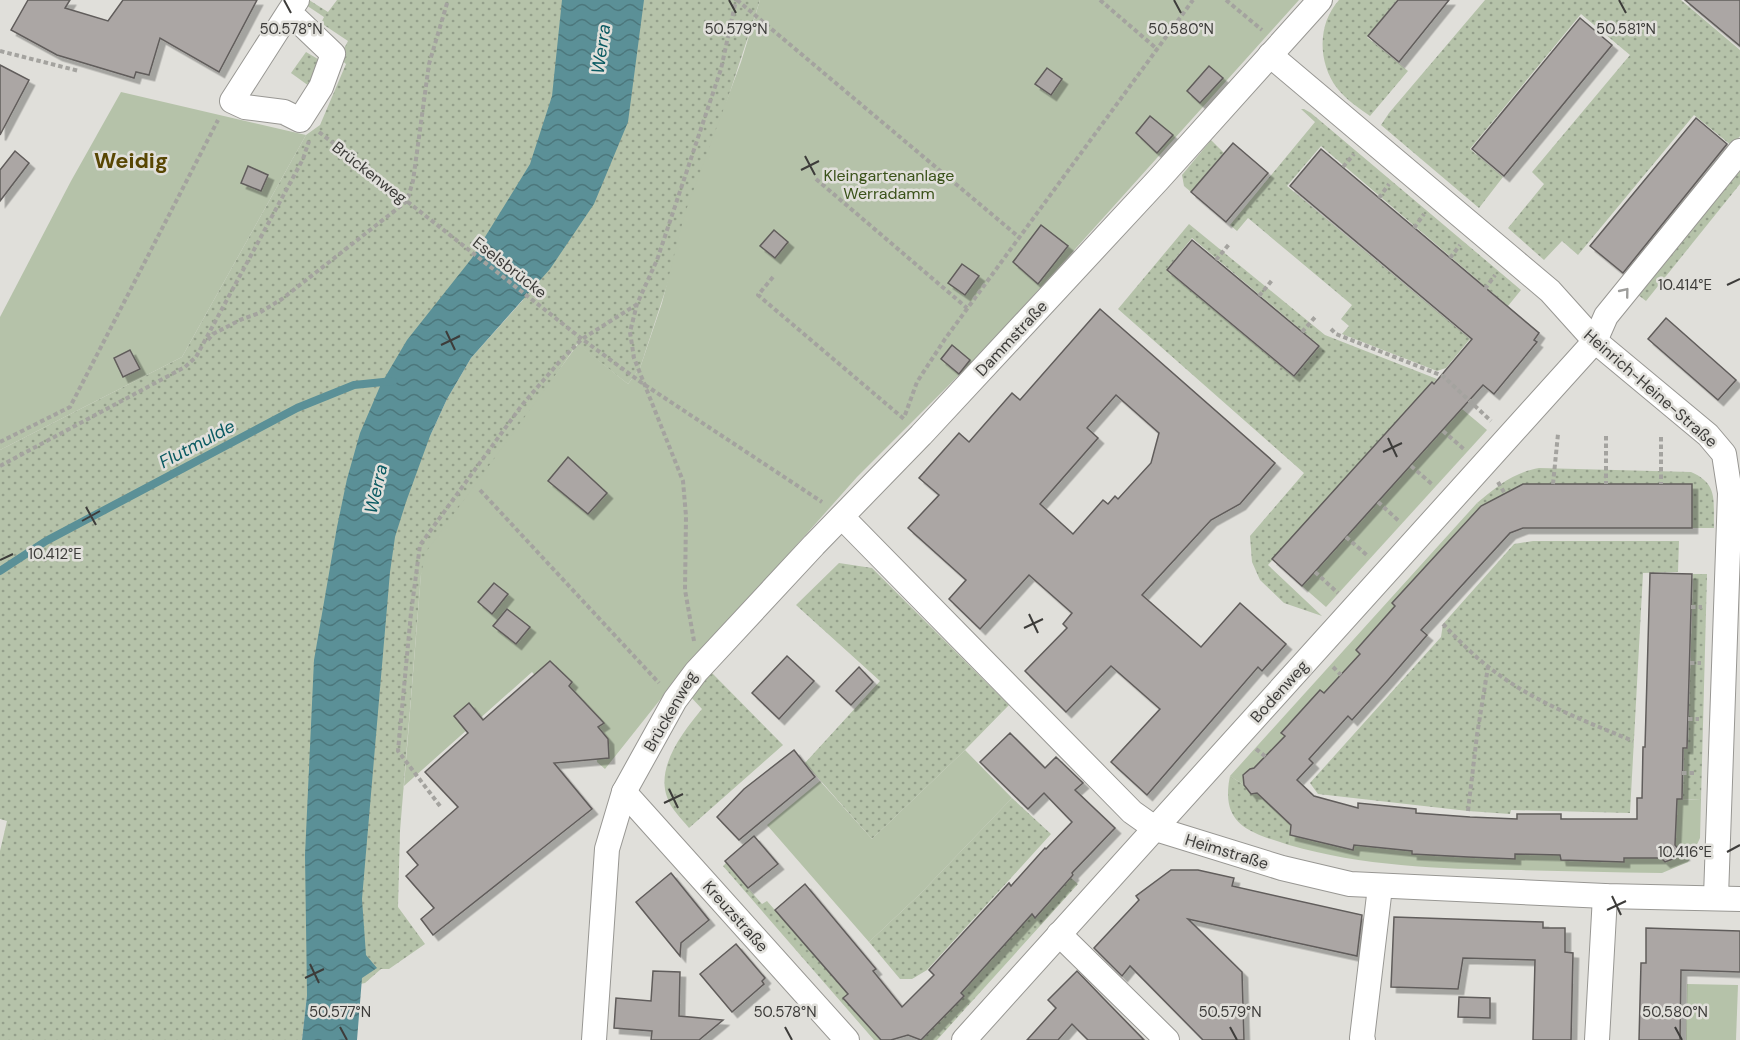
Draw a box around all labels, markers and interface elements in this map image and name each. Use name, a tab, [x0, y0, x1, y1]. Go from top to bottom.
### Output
text: 50.578°N	[259, 19, 323, 39]
text: 50.579°N	[704, 19, 768, 39]
text: 50.580°N	[1148, 19, 1214, 39]
text: 50.581°N	[1596, 19, 1656, 39]
water label: Werra	[586, 22, 616, 75]
street label: Brückenweg	[328, 137, 411, 208]
district label: Weidig	[94, 146, 168, 175]
park label: Kleingartenanlage Werradamm	[824, 165, 954, 204]
street label: Eselsbrücke	[468, 232, 551, 303]
text: 10.414°E	[1658, 275, 1712, 295]
one-way arrow	[1618, 288, 1629, 299]
street label: Dammstraße	[971, 296, 1052, 381]
street label: Heinrich-Heine-Straße	[1580, 325, 1722, 452]
water label: Flutmulde	[155, 414, 239, 474]
water label: Werra	[359, 462, 393, 516]
text: 10.412°E	[28, 544, 82, 564]
street label: Bodenweg	[1246, 656, 1313, 727]
street label: Brückenweg	[639, 667, 702, 755]
street label: Heimstraße	[1183, 829, 1271, 874]
text: 10.416°E	[1658, 842, 1712, 862]
street label: Kreuzstraße	[698, 876, 773, 956]
text: 50.577°N	[309, 1002, 371, 1022]
text: 50.578°N	[753, 1002, 817, 1022]
text: 50.579°N	[1198, 1002, 1262, 1022]
text: 50.580°N	[1642, 1002, 1708, 1022]

